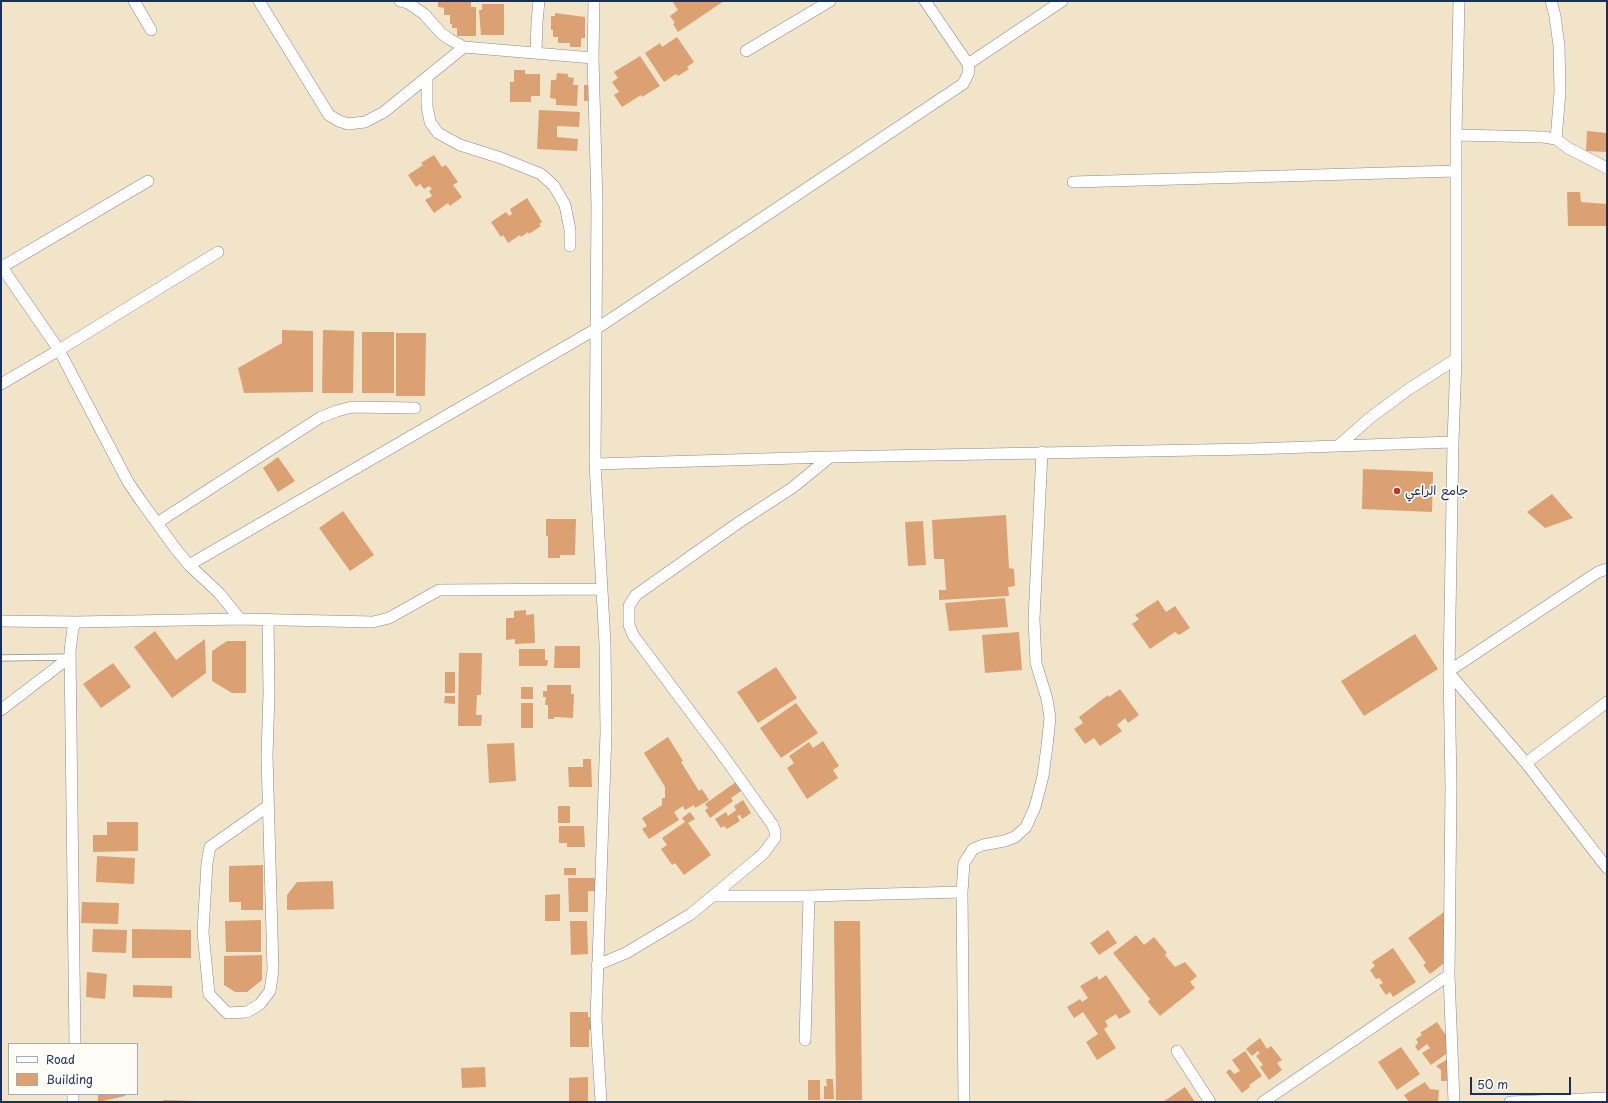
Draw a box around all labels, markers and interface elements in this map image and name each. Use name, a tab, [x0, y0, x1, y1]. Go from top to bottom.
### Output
place label: جامع الراعي	[1405, 483, 1468, 499]
marker: جامع الراعي	[1392, 486, 1402, 496]
legend	[8, 1043, 138, 1095]
text: Road	[46, 1050, 75, 1068]
scale bar	[1472, 1069, 1573, 1095]
text: Building	[46, 1070, 93, 1088]
text: 50 m	[1477, 1075, 1508, 1093]

